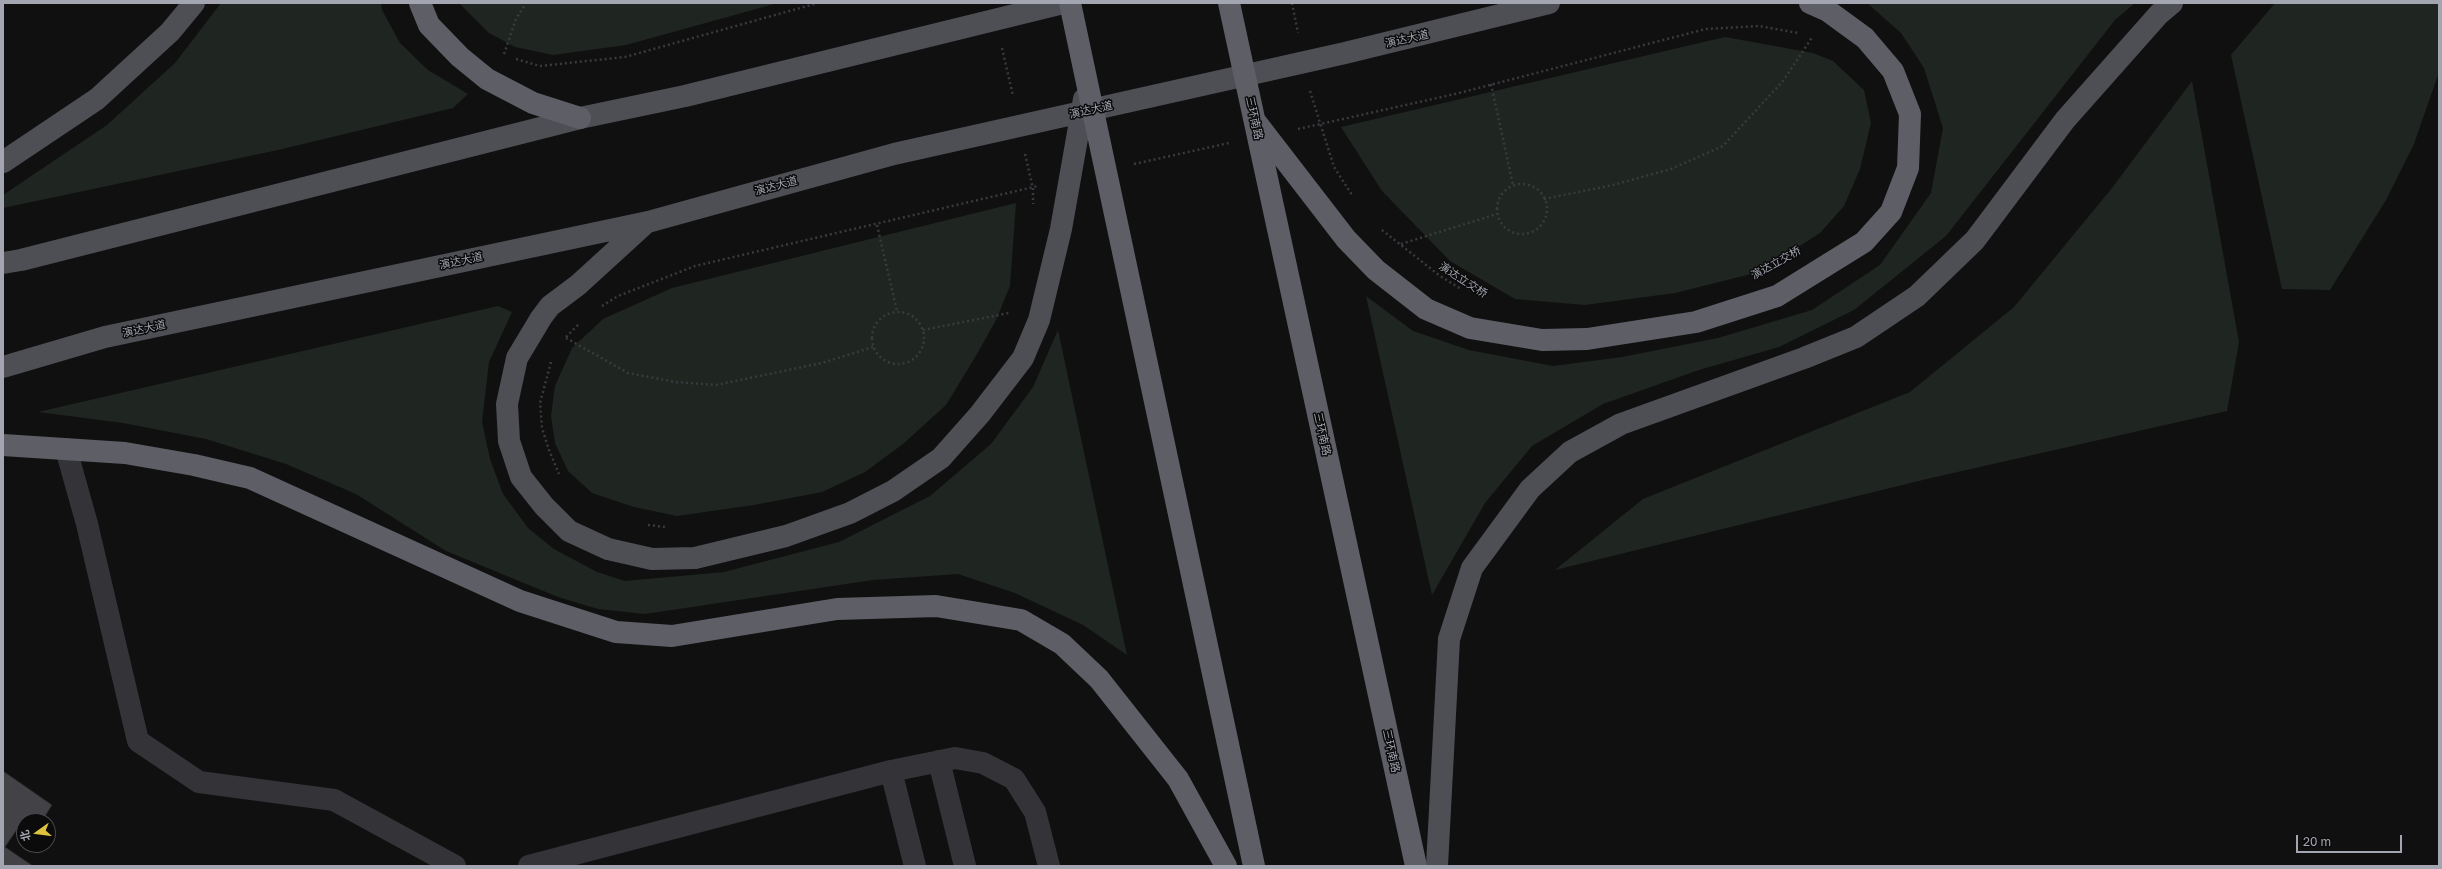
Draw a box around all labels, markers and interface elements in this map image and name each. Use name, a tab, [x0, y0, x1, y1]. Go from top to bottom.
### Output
street label: 演达大道	[1384, 28, 1430, 50]
street label: 三环南路	[1243, 95, 1265, 141]
street label: 演达大道	[1068, 99, 1114, 121]
street label: 演达大道	[753, 174, 799, 198]
street label: 演达立交桥	[1749, 244, 1803, 282]
street label: 演达大道	[438, 250, 484, 272]
street label: 演达立交桥	[1436, 259, 1490, 301]
street label: 演达大道	[121, 318, 167, 340]
street label: 三环南路	[1311, 411, 1333, 457]
street label: 三环南路	[1380, 728, 1402, 774]
north arrow	[16, 813, 56, 853]
scale bar	[2298, 827, 2404, 853]
text: 北	[17, 829, 32, 843]
text: 20 m	[2303, 834, 2331, 849]

